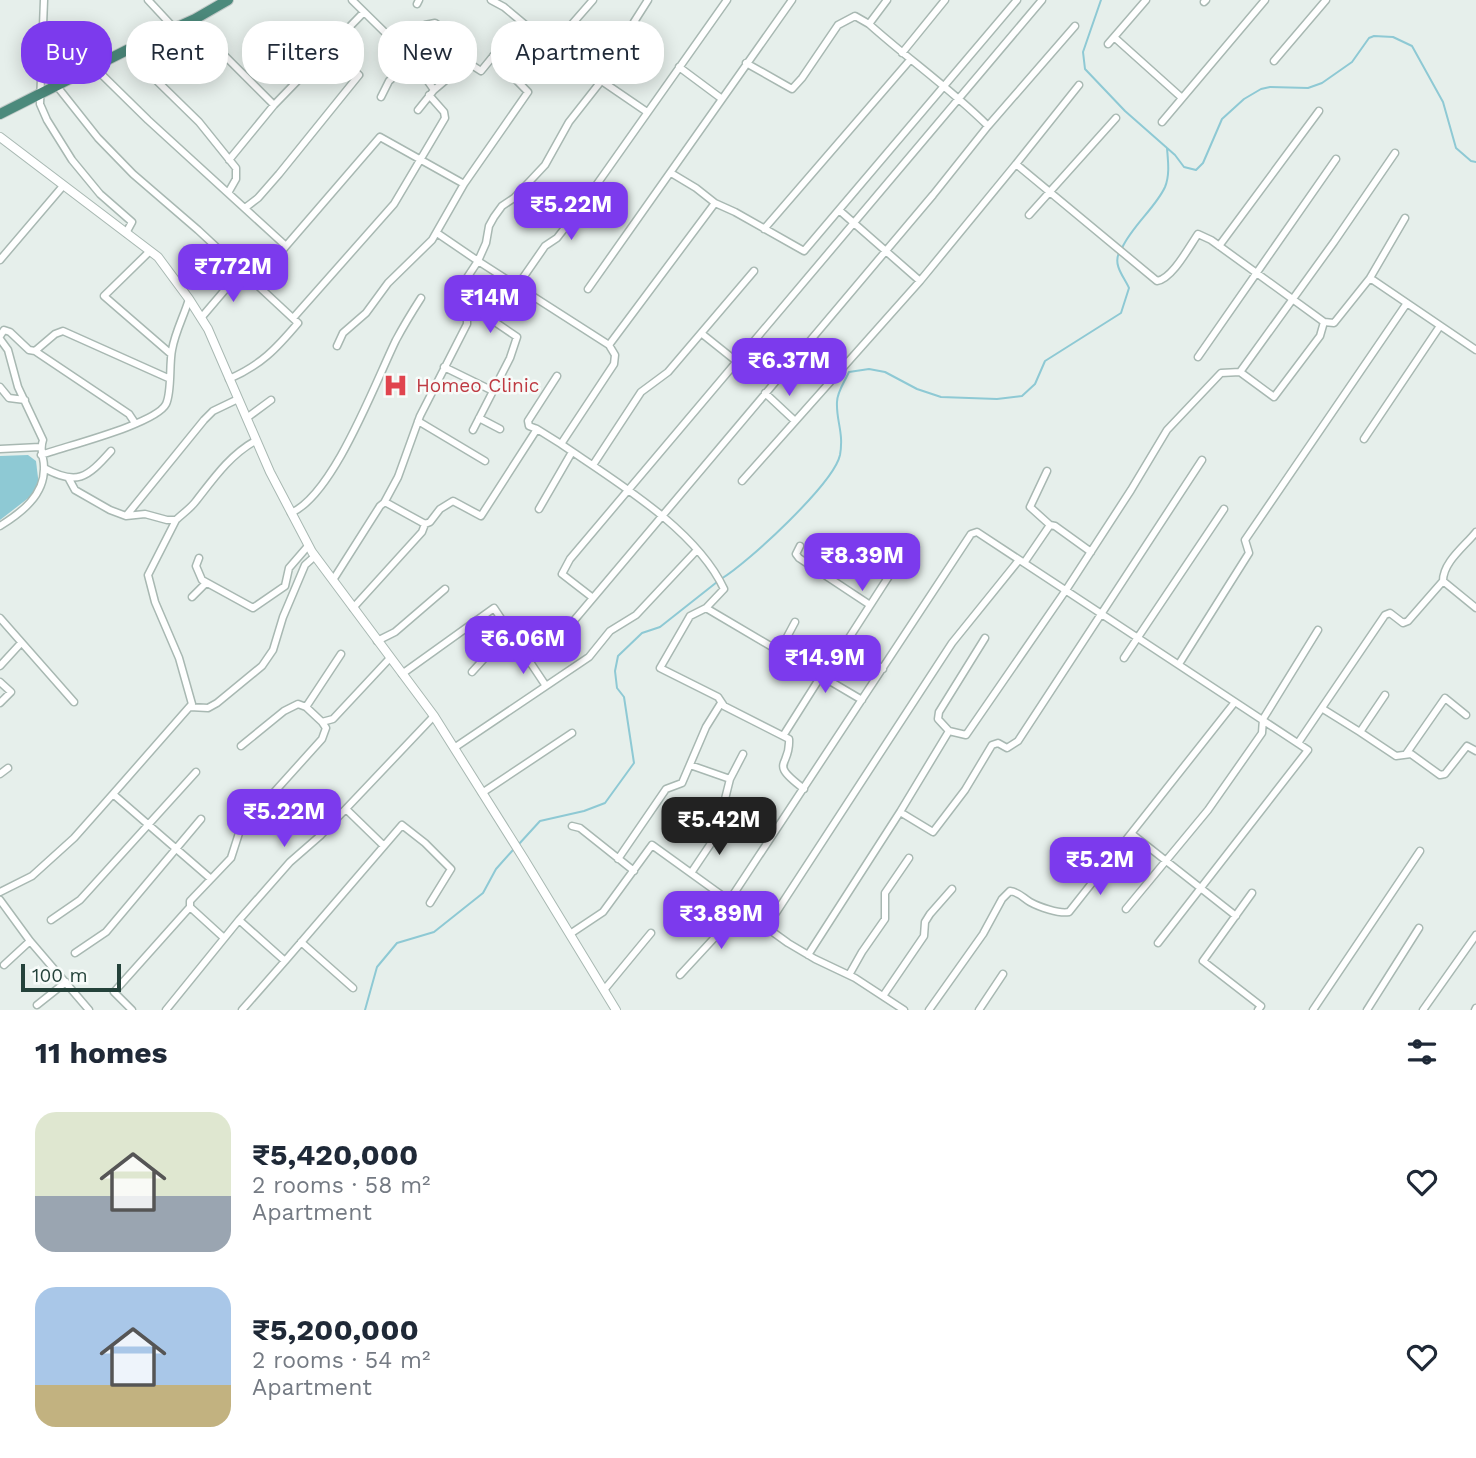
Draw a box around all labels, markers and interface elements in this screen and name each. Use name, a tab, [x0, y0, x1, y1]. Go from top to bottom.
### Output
chip: Buy	[21, 21, 112, 84]
chip: Rent	[126, 21, 228, 84]
chip: Filters	[242, 21, 364, 84]
chip: New	[378, 21, 477, 84]
chip: Apartment	[491, 21, 664, 84]
pin: ₹5.22M	[514, 182, 628, 242]
text: ₹5.22M	[530, 191, 612, 218]
pin: ₹7.72M	[176, 244, 290, 304]
text: ₹7.72M	[194, 253, 272, 280]
pin: ₹14M	[449, 276, 531, 335]
text: ₹14M	[460, 284, 520, 311]
pin: ₹6.37M	[732, 338, 846, 398]
text: ₹6.37M	[748, 347, 830, 374]
hospital icon: Homeo Clinic	[382, 371, 410, 399]
place label: Homeo Clinic	[416, 374, 540, 397]
pin: ₹8.39M	[805, 534, 919, 593]
text: ₹8.39M	[820, 542, 904, 569]
pin: ₹6.06M	[466, 616, 580, 676]
text: ₹6.06M	[481, 625, 565, 652]
pin: ₹14.9M	[768, 636, 882, 695]
text: ₹14.9M	[785, 644, 865, 671]
pin: ₹5.22M	[227, 790, 341, 849]
text: ₹5.22M	[243, 798, 325, 825]
pin: ₹5.42M	[662, 798, 776, 857]
text: ₹5.42M	[677, 806, 761, 833]
pin: ₹5.2M	[1051, 838, 1149, 897]
text: ₹5.2M	[1066, 846, 1134, 873]
pin: ₹3.89M	[664, 892, 778, 951]
text: ₹3.89M	[679, 900, 763, 927]
scale bar	[21, 961, 121, 993]
text: 100 m	[32, 964, 88, 987]
icon: filters	[1403, 1033, 1441, 1071]
text: 11 homes	[35, 1035, 168, 1070]
text: ₹5,420,000	[252, 1137, 418, 1172]
icon: home	[91, 1140, 175, 1224]
icon: heart	[1403, 1163, 1441, 1201]
text: 2 rooms · 58 m²	[252, 1172, 431, 1199]
text: Apartment	[252, 1199, 372, 1226]
text: ₹5,200,000	[252, 1312, 419, 1347]
icon: home	[91, 1315, 175, 1399]
icon: heart	[1403, 1338, 1441, 1376]
text: 2 rooms · 54 m²	[252, 1347, 430, 1374]
text: Apartment	[252, 1374, 372, 1401]

